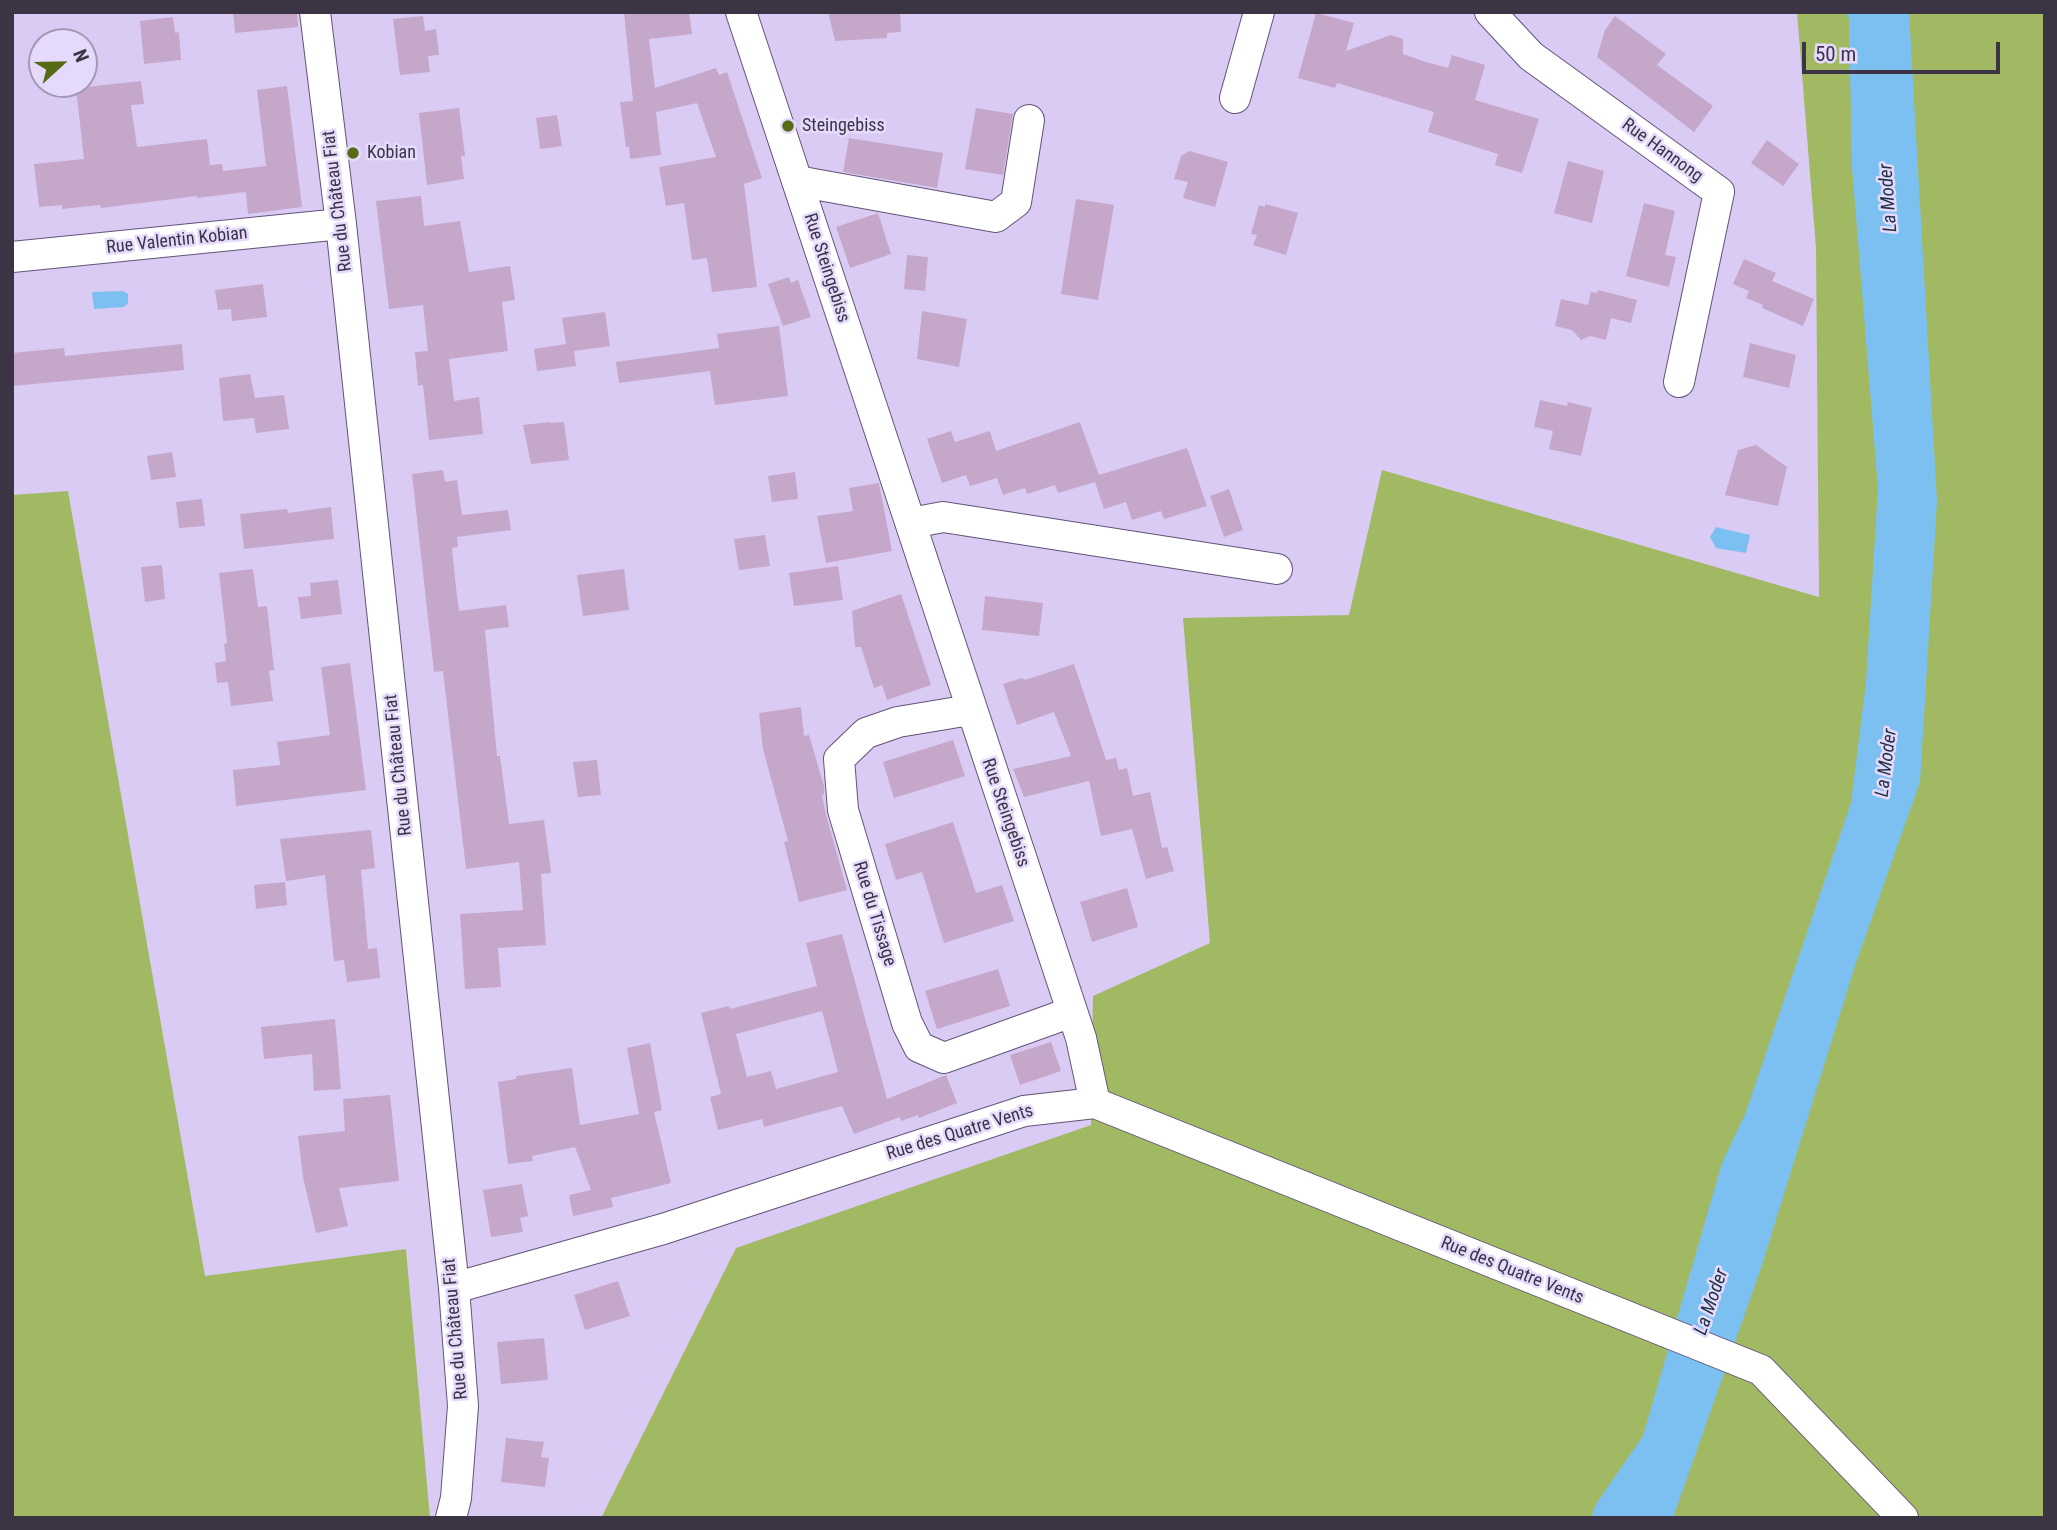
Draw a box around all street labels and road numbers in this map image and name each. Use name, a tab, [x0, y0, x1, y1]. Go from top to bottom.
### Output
street label: Rue Hannong	[1617, 114, 1707, 188]
street label: Rue du Château Fiat	[319, 129, 357, 273]
street label: Rue Steingebiss	[798, 211, 854, 325]
street label: Rue Valentin Kobian	[105, 223, 249, 259]
street label: Rue du Château Fiat	[381, 693, 417, 837]
street label: Rue Steingebiss	[976, 756, 1034, 870]
street label: Rue du Tissage	[848, 859, 900, 969]
street label: Rue des Quatre Vents	[884, 1100, 1036, 1166]
street label: Rue des Quatre Vents	[1437, 1232, 1587, 1310]
street label: Rue du Château Fiat	[439, 1257, 473, 1401]

